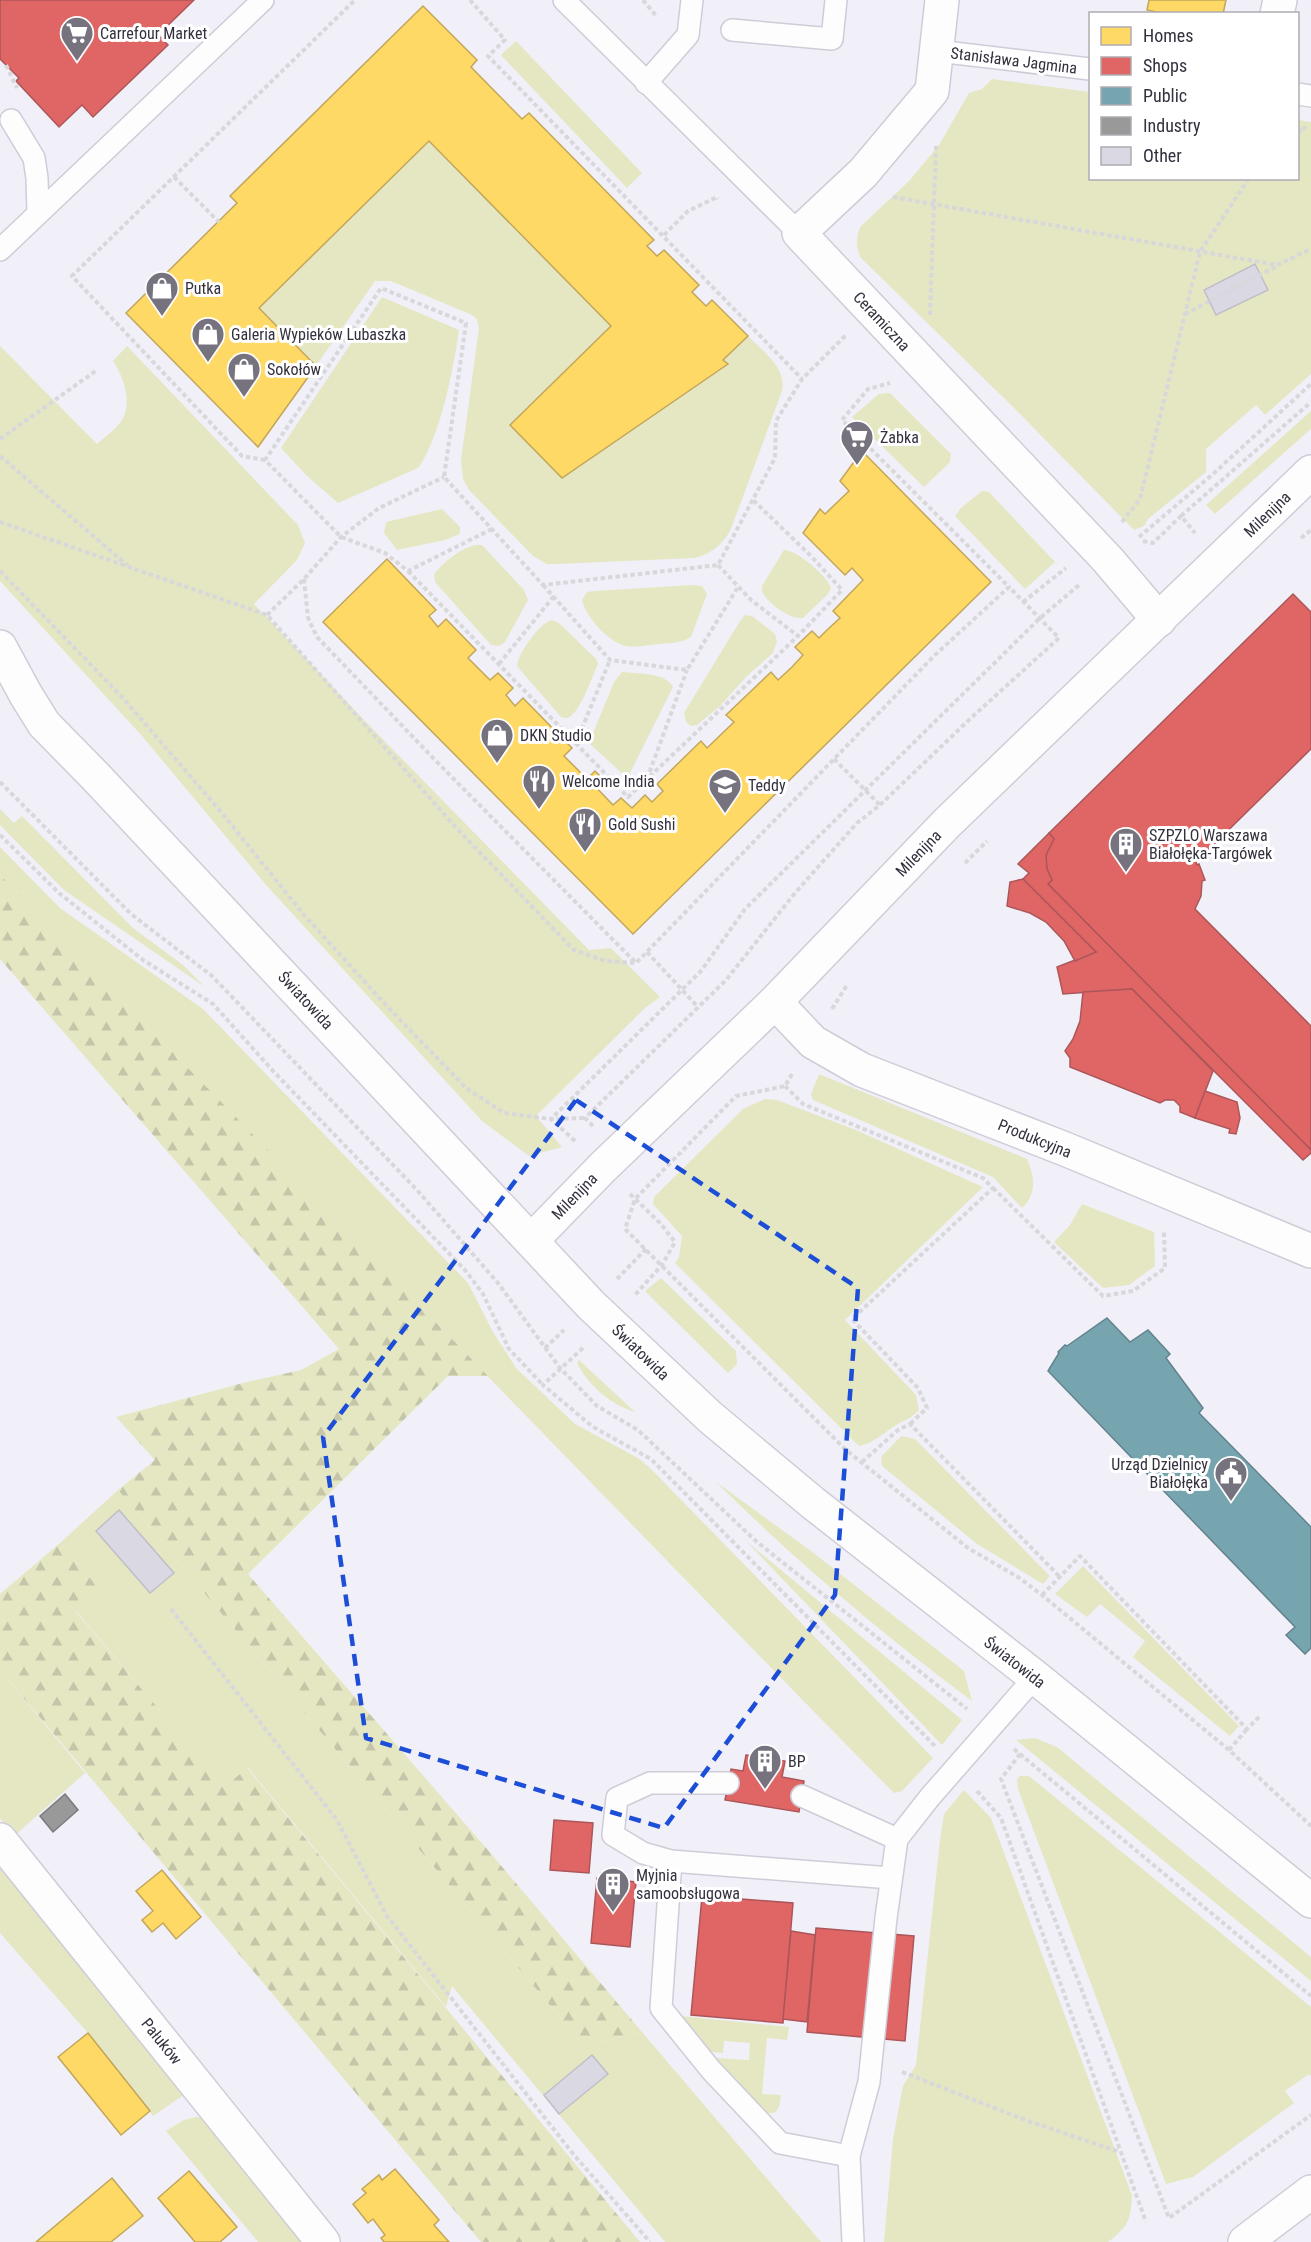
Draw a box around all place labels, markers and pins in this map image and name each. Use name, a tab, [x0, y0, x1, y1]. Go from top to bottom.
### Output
supermarket icon: Carrefour Market	[59, 15, 95, 62]
place label: Carrefour Market	[100, 24, 207, 43]
shop icon: Putka	[144, 270, 180, 317]
place label: Putka	[185, 279, 221, 298]
shop icon: Galeria Wypieków Lubaszka	[190, 316, 226, 363]
place label: Galeria Wypieków Lubaszka	[231, 325, 406, 344]
shop icon: Sokołów	[226, 351, 262, 398]
place label: Sokołów	[267, 360, 321, 379]
supermarket icon: Żabka	[839, 419, 875, 466]
place label: Żabka	[880, 428, 919, 447]
shop icon: DKN Studio	[479, 717, 515, 764]
place label: DKN Studio	[520, 726, 592, 745]
restaurant icon: Welcome India	[521, 763, 557, 810]
school or university icon: Teddy	[707, 767, 743, 814]
place label: Welcome India	[562, 772, 655, 791]
place label: Teddy	[748, 776, 786, 795]
restaurant icon: Gold Sushi	[567, 806, 603, 853]
place label: Gold Sushi	[608, 815, 676, 834]
building icon: SZPZLO Warszawa Białołęka-Targówek	[1108, 826, 1144, 873]
place label: SZPZLO Warszawa Białołęka-Targówek	[1149, 826, 1273, 863]
place label: Urząd Dzielnicy Białołęka	[1111, 1455, 1208, 1492]
public building icon: Urząd Dzielnicy Białołęka	[1213, 1455, 1249, 1502]
building icon: BP	[747, 1743, 783, 1790]
place label: BP	[788, 1752, 806, 1771]
building icon: Myjnia samoobsługowa	[595, 1866, 631, 1913]
place label: Myjnia samoobsługowa	[636, 1866, 740, 1903]

